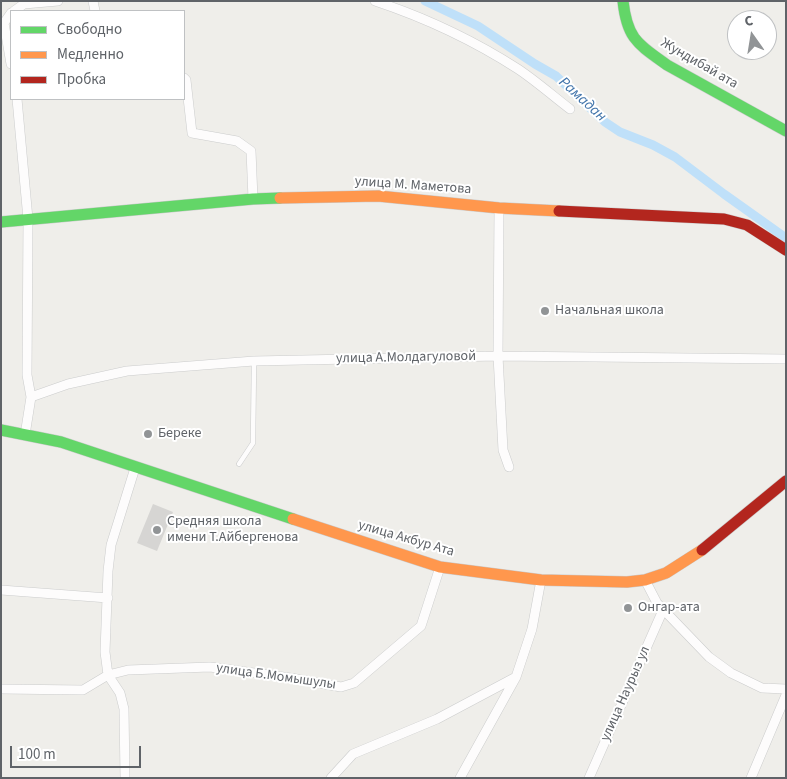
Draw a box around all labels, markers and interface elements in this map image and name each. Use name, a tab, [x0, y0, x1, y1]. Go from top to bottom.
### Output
legend	[10, 10, 185, 100]
north arrow	[727, 10, 777, 60]
text: С	[743, 11, 755, 32]
text: Свободно	[57, 19, 122, 40]
street label: Жундибай ата	[657, 35, 741, 93]
text: Медленно	[57, 44, 124, 65]
text: Пробка	[57, 69, 106, 90]
water label: Рамадан	[554, 74, 610, 126]
street label: улица М. Маметова	[354, 174, 472, 198]
place label: Начальная школа	[555, 303, 664, 319]
marker: Начальная школа	[539, 305, 551, 317]
street label: улица А.Молдагуловой	[336, 348, 476, 368]
place label: Береке	[158, 426, 201, 442]
marker: Береке	[142, 428, 154, 440]
place label: Средняя школа имени Т.Айбергенова	[167, 514, 298, 546]
street label: улица Акбур Ата	[356, 517, 456, 561]
marker: Средняя школа имени Т.Айбергенова	[151, 524, 163, 536]
place label: Онгар-ата	[638, 600, 700, 616]
marker: Онгар-ата	[622, 602, 634, 614]
street label: улица Наурыз ул	[597, 644, 655, 744]
street label: улица Б.Момышулы	[215, 660, 337, 694]
scale bar	[12, 736, 144, 768]
text: 100 m	[18, 744, 56, 765]

